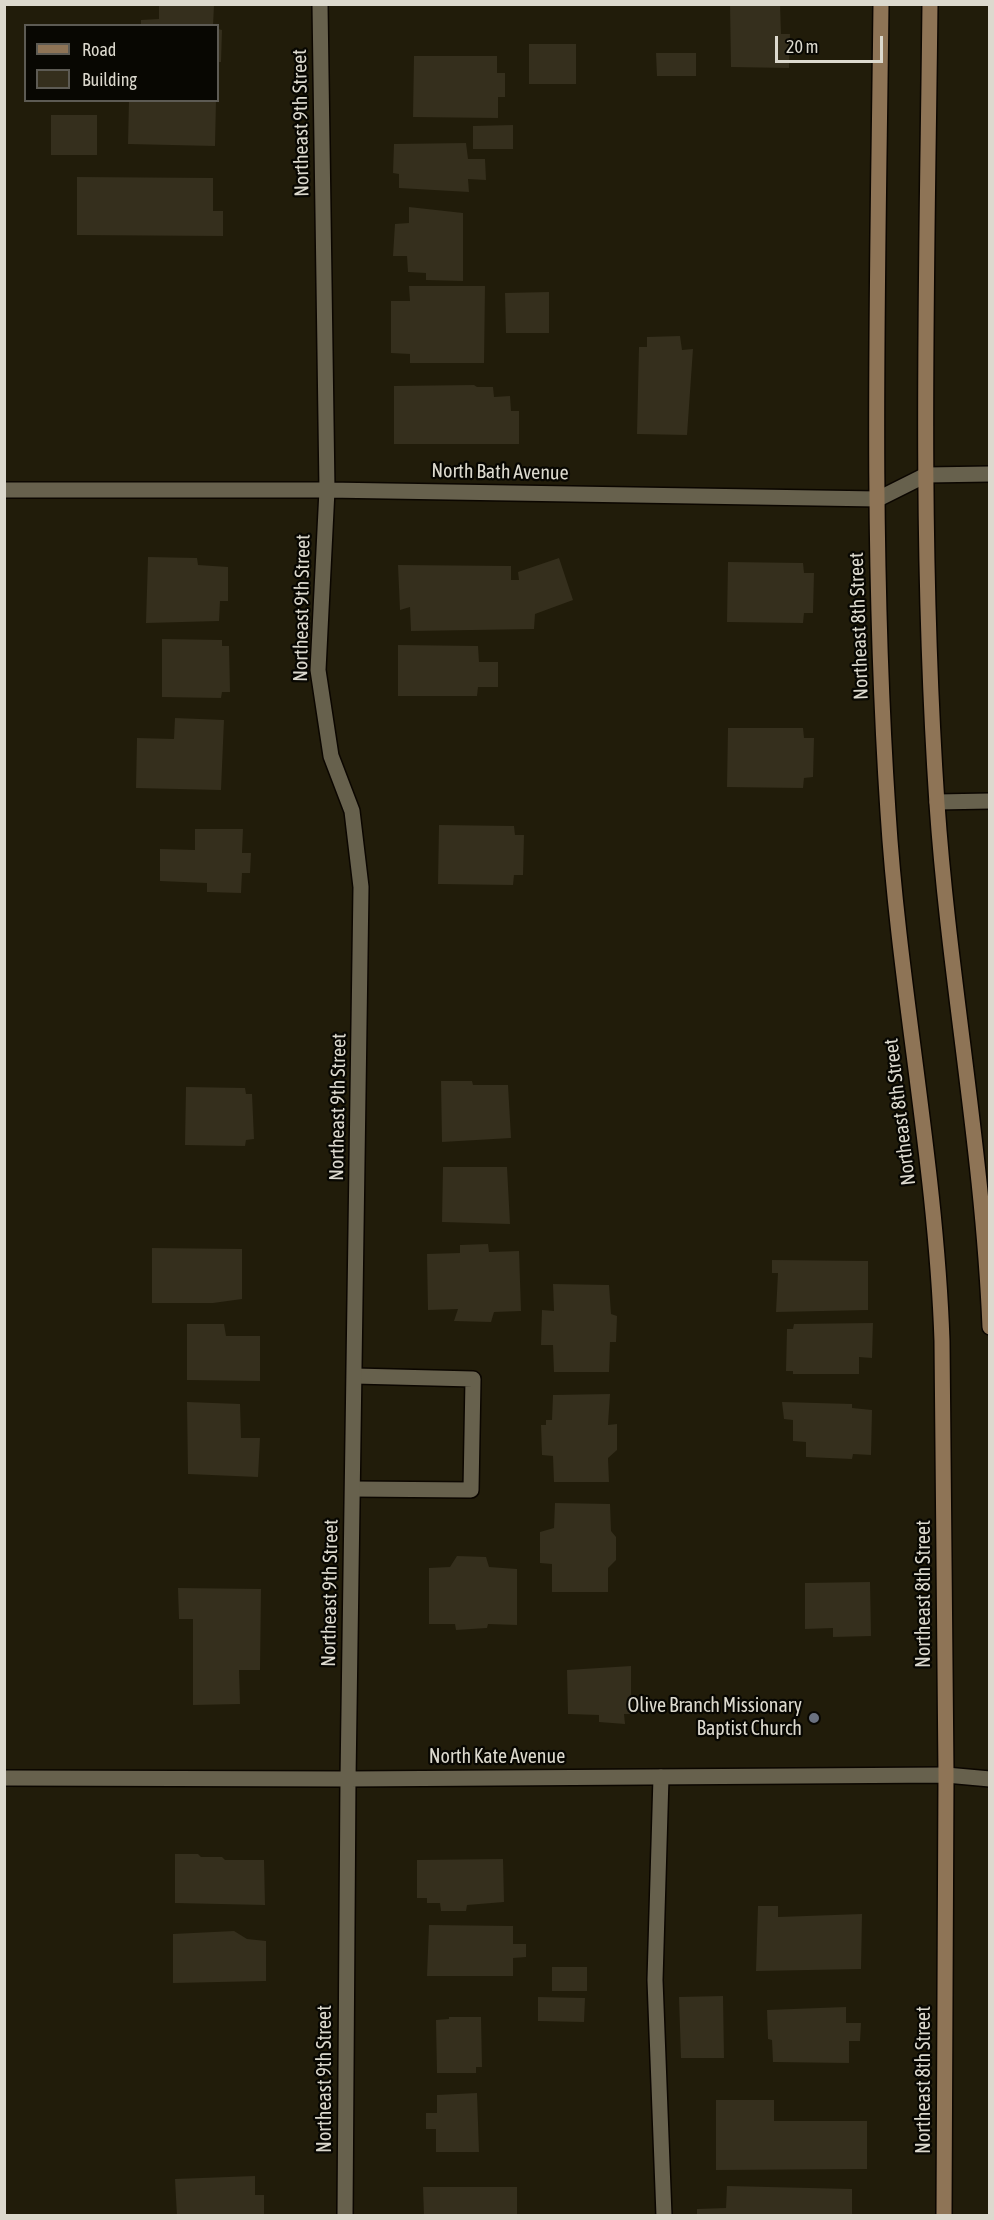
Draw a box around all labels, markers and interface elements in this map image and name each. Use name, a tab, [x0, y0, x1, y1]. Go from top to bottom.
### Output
legend	[24, 24, 219, 102]
scale bar	[778, 24, 886, 62]
text: 20 m	[786, 36, 818, 57]
text: Road	[82, 39, 116, 60]
street label: Northeast 9th Street	[288, 49, 314, 197]
text: Building	[82, 69, 137, 90]
street label: North Bath Avenue	[431, 459, 569, 485]
street label: Northeast 9th Street	[289, 534, 315, 682]
street label: Northeast 8th Street	[844, 552, 874, 700]
street label: Northeast 9th Street	[325, 1033, 351, 1181]
street label: Northeast 8th Street	[879, 1037, 921, 1187]
street label: Northeast 9th Street	[317, 1519, 343, 1667]
street label: Northeast 8th Street	[912, 1520, 936, 1668]
place label: Olive Branch Missionary Baptist Church	[627, 1694, 802, 1741]
marker: Olive Branch Missionary Baptist Church	[807, 1711, 821, 1725]
street label: North Kate Avenue	[429, 1745, 565, 1769]
street label: Northeast 9th Street	[313, 2005, 337, 2153]
street label: Northeast 8th Street	[912, 2006, 936, 2154]

